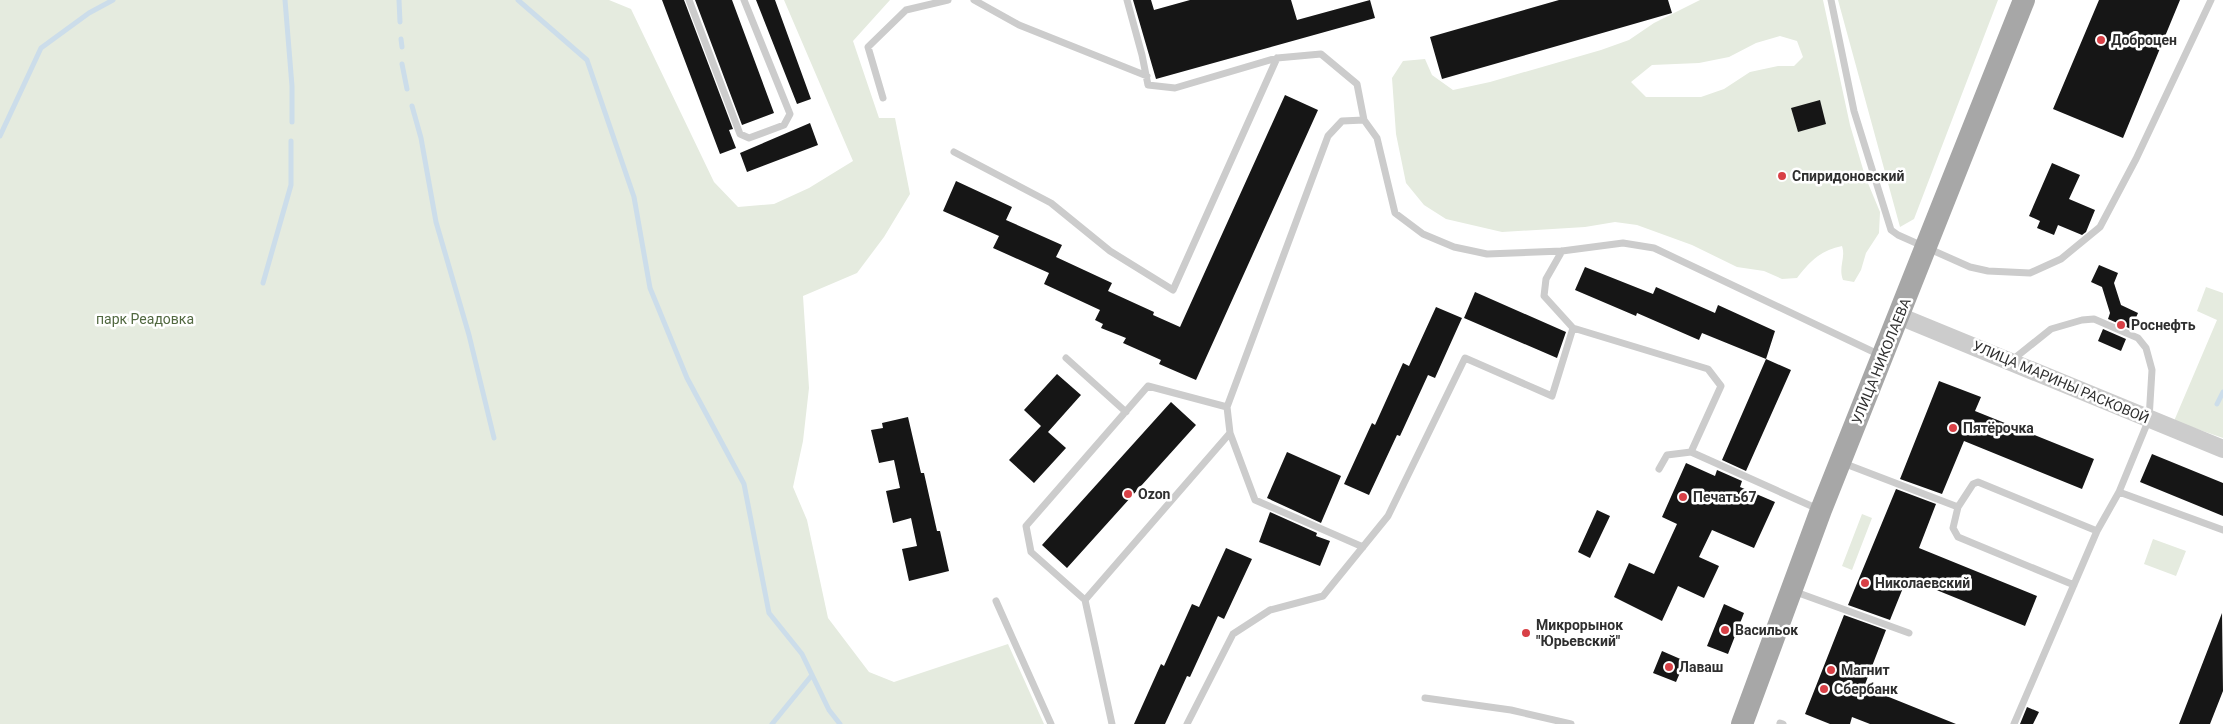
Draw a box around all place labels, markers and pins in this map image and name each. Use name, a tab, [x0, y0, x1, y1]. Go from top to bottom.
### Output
place label: Доброцен	[2111, 32, 2177, 48]
marker: Доброцен	[2095, 34, 2107, 46]
place label: Спиридоновский	[1792, 168, 1904, 184]
marker: Спиридоновский	[1776, 170, 1788, 182]
place label: Роснефть	[2131, 317, 2196, 333]
marker: Роснефть	[2115, 319, 2127, 331]
place label: Пятёрочка	[1963, 420, 2034, 436]
marker: Пятёрочка	[1947, 422, 1959, 434]
place label: Ozon	[1138, 486, 1171, 502]
marker: Ozon	[1122, 488, 1134, 500]
place label: Печать67	[1693, 489, 1757, 505]
marker: Печать67	[1677, 491, 1689, 503]
place label: Николаевский	[1875, 575, 1970, 591]
marker: Николаевский	[1859, 577, 1871, 589]
place label: Микрорынок "Юрьевский"	[1536, 617, 1623, 649]
place label: Васильок	[1735, 622, 1798, 638]
marker: Васильок	[1719, 624, 1731, 636]
marker: Микрорынок "Юрьевский"	[1520, 627, 1532, 639]
place label: Лаваш	[1679, 659, 1723, 675]
marker: Лаваш	[1663, 661, 1675, 673]
place label: Магнит	[1841, 662, 1890, 678]
marker: Магнит	[1825, 664, 1837, 676]
place label: Сбербанк	[1834, 681, 1898, 697]
marker: Сбербанк	[1818, 683, 1830, 695]

